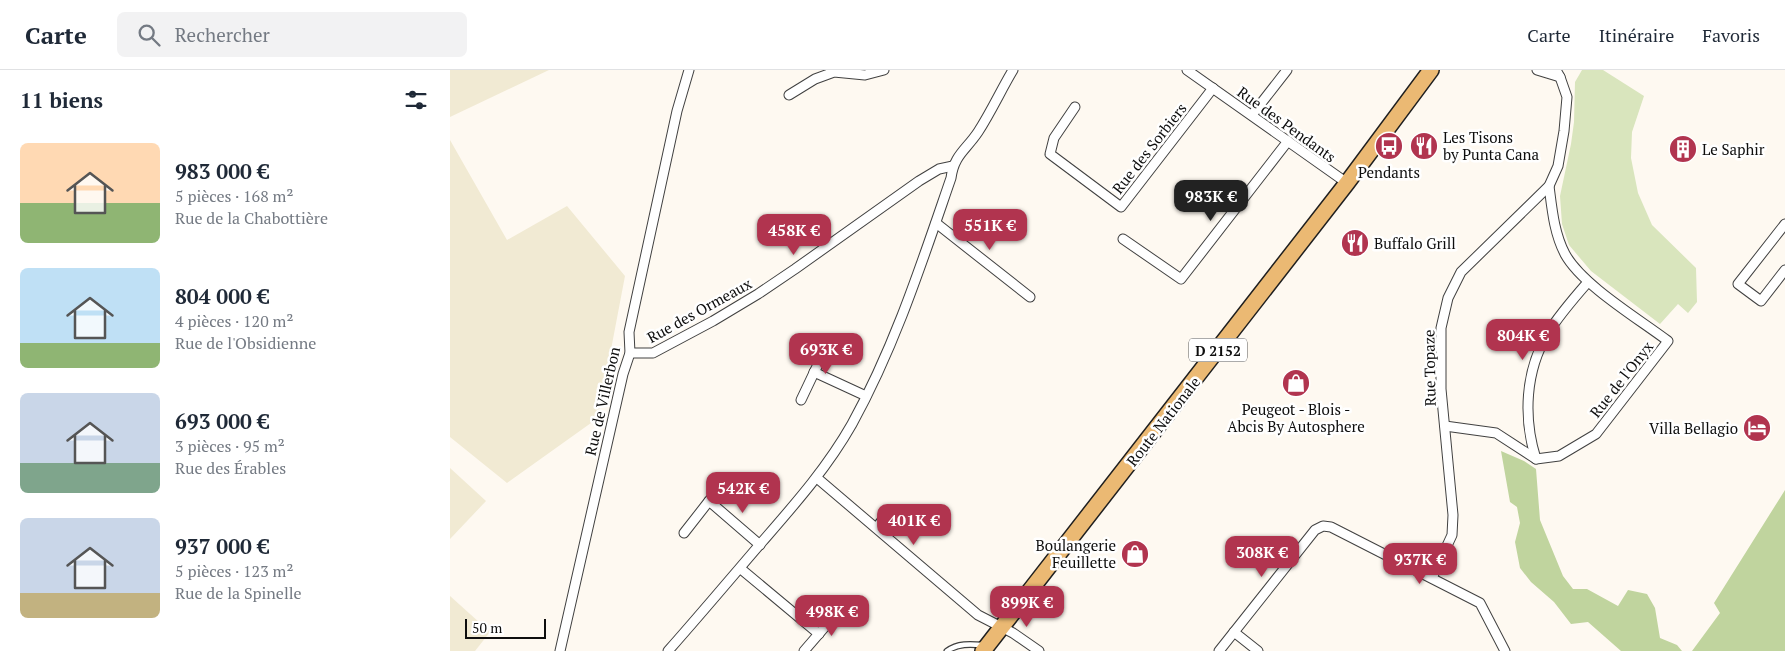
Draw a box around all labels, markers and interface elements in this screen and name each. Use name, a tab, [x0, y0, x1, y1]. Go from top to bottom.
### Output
search box	[117, 12, 467, 57]
text: Carte	[25, 19, 87, 51]
icon: search	[135, 21, 163, 49]
text: Rechercher	[175, 22, 270, 47]
text: Carte	[1527, 23, 1571, 47]
text: Itinéraire	[1599, 23, 1674, 47]
text: Favoris	[1702, 23, 1760, 47]
street label: Rue des Pendants	[1234, 81, 1340, 167]
text: 11 biens	[20, 86, 103, 114]
icon: filters	[402, 86, 430, 114]
street label: Rue des Sorbiers	[1107, 99, 1191, 197]
place label: Les Tisons by Punta Cana	[1443, 127, 1540, 164]
bus stop icon: Pendants	[1374, 131, 1404, 161]
restaurant icon: Les Tisons by Punta Cana	[1409, 131, 1439, 161]
building icon: Le Saphir	[1668, 134, 1698, 164]
place label: Le Saphir	[1702, 139, 1765, 159]
text: 983 000 €	[175, 157, 269, 185]
place label: Pendants	[1358, 162, 1420, 182]
icon: home	[60, 163, 120, 223]
pin: 983K €	[1170, 180, 1252, 222]
text: 5 pièces · 168 m²	[175, 185, 293, 207]
text: 983K €	[1185, 185, 1237, 207]
text: Rue de la Chabottière	[175, 207, 328, 229]
pin: 551K €	[949, 208, 1031, 251]
pin: 458K €	[753, 214, 835, 256]
text: 551K €	[964, 214, 1016, 236]
text: 458K €	[768, 219, 820, 241]
restaurant icon: Buffalo Grill	[1340, 228, 1370, 258]
place label: Buffalo Grill	[1374, 233, 1456, 253]
street label: Rue des Ormeaux	[643, 273, 755, 347]
text: 804 000 €	[175, 282, 269, 310]
icon: home	[60, 288, 120, 348]
text: 4 pièces · 120 m²	[175, 310, 293, 332]
pin: 804K €	[1482, 318, 1564, 361]
text: 804K €	[1497, 324, 1549, 346]
street label: Rue Topaze	[1418, 329, 1440, 407]
text: Rue de l'Obsidienne	[175, 332, 316, 354]
pin: 693K €	[785, 332, 867, 375]
street label: Rue de l'Onyx	[1585, 337, 1657, 421]
text: 693K €	[800, 338, 852, 360]
road number: D 2152	[1189, 338, 1247, 362]
street label: Rue de Villerbon	[580, 345, 624, 457]
shop icon: Peugeot - Blois - Abcis By Autosphere	[1281, 368, 1311, 398]
street label: Route Nationale	[1122, 372, 1204, 470]
place label: Peugeot - Blois - Abcis By Autosphere	[1227, 399, 1365, 436]
text: 693 000 €	[175, 407, 269, 435]
icon: home	[60, 413, 120, 473]
hotel icon: Villa Bellagio	[1742, 413, 1772, 443]
place label: Villa Bellagio	[1649, 418, 1738, 438]
text: 3 pièces · 95 m²	[175, 435, 285, 457]
text: Rue des Érables	[175, 457, 286, 479]
pin: 542K €	[702, 472, 784, 514]
text: 542K €	[717, 477, 769, 499]
pin: 401K €	[873, 504, 955, 546]
text: 401K €	[888, 509, 940, 531]
text: 937 000 €	[175, 532, 269, 560]
place label: Boulangerie Feuillette	[1036, 535, 1116, 572]
pin: 308K €	[1221, 536, 1303, 578]
icon: home	[60, 538, 120, 598]
shop icon: Boulangerie Feuillette	[1120, 539, 1150, 569]
text: 308K €	[1236, 541, 1288, 563]
pin: 937K €	[1379, 542, 1461, 585]
text: 937K €	[1394, 548, 1446, 570]
text: 5 pièces · 123 m²	[175, 560, 293, 582]
text: Rue de la Spinelle	[175, 582, 302, 604]
pin: 899K €	[986, 586, 1068, 628]
text: 899K €	[1001, 591, 1053, 613]
pin: 498K €	[791, 594, 873, 637]
text: 498K €	[806, 600, 858, 622]
scale bar	[465, 616, 546, 639]
text: 50 m	[472, 618, 502, 637]

